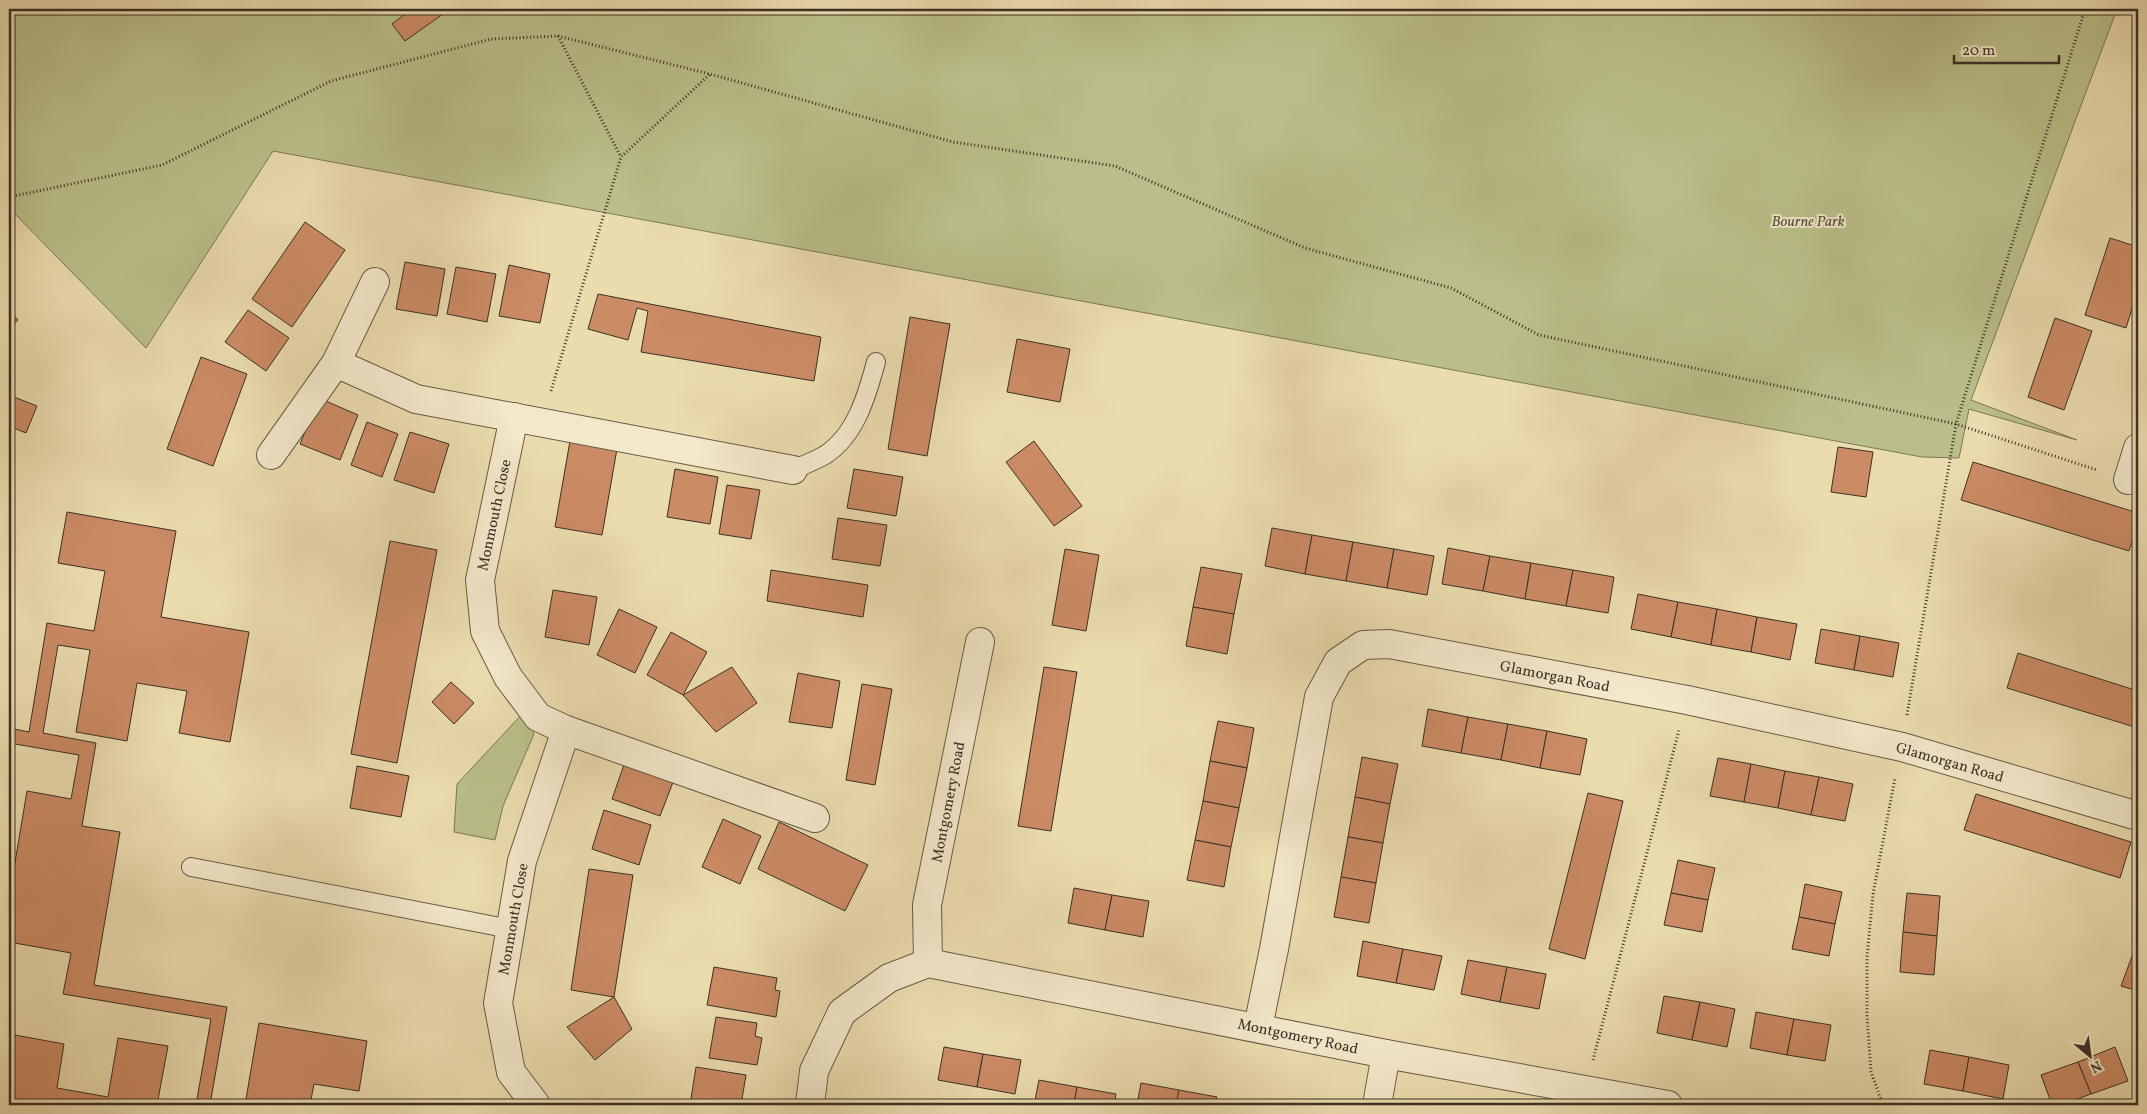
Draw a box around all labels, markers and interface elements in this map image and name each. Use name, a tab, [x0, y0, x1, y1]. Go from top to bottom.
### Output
scale bar	[1954, 32, 2060, 64]
text: 20 m	[1962, 41, 1995, 62]
park label: Bourne Park	[1771, 212, 1845, 233]
street label: Monmouth Close	[473, 458, 518, 573]
street label: Glamorgan Road	[1498, 657, 1611, 698]
street label: Glamorgan Road	[1893, 738, 2006, 789]
street label: Montgomery Road	[927, 740, 971, 865]
street label: Monmouth Close	[494, 862, 535, 977]
street label: Montgomery Road	[1235, 1014, 1360, 1060]
north arrow	[2064, 1032, 2114, 1082]
text: N	[2087, 1055, 2105, 1077]

